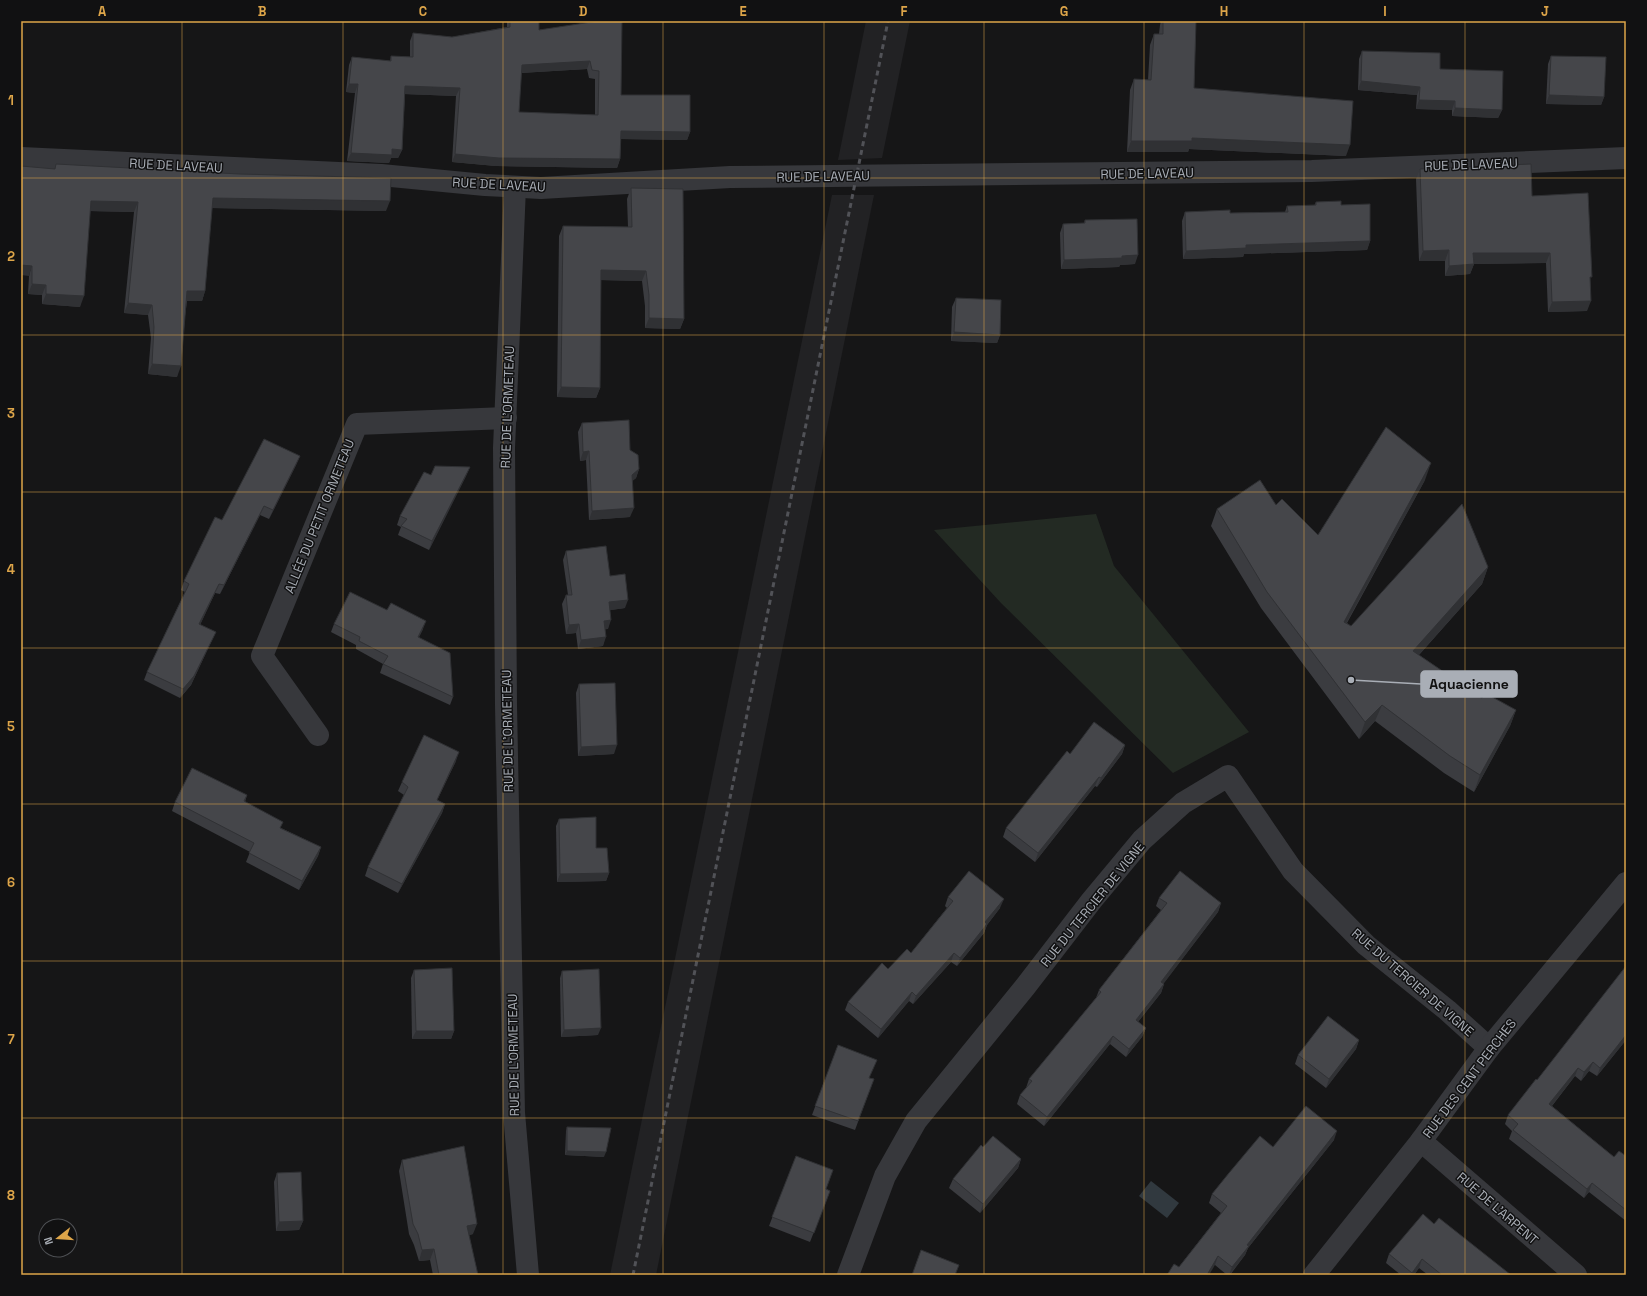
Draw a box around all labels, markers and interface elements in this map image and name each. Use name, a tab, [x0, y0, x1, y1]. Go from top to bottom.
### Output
text: A	[98, 3, 107, 20]
text: B	[258, 3, 267, 20]
text: C	[419, 3, 427, 20]
text: D	[579, 3, 588, 20]
text: E	[739, 3, 747, 20]
text: F	[901, 3, 908, 20]
text: G	[1060, 3, 1068, 20]
text: H	[1220, 3, 1228, 20]
text: I	[1383, 3, 1387, 20]
text: J	[1541, 3, 1549, 20]
text: 1	[8, 92, 14, 109]
street label: RUE DE LAVEAU	[1424, 154, 1518, 175]
street label: RUE DE LAVEAU	[129, 155, 223, 176]
street label: RUE DE LAVEAU	[1100, 164, 1194, 183]
street label: RUE DE LAVEAU	[776, 167, 870, 186]
street label: RUE DE LAVEAU	[452, 174, 546, 195]
text: 2	[7, 248, 15, 265]
street label: RUE DE L'ORMETEAU	[497, 345, 518, 469]
text: 3	[7, 405, 15, 422]
street label: ALLÉE DU PETIT ORMETEAU	[281, 437, 358, 596]
text: 4	[7, 561, 15, 578]
street label: RUE DE L'ORMETEAU	[498, 669, 517, 793]
callout: Aquacienne	[1421, 671, 1517, 697]
text: Aquacienne	[1429, 675, 1509, 693]
text: 5	[7, 718, 15, 735]
street label: RUE DU TERCIER DE VIGNE	[1037, 838, 1148, 970]
text: 6	[7, 874, 15, 891]
street label: RUE DU TERCIER DE VIGNE	[1348, 925, 1477, 1040]
street label: RUE DE L'ORMETEAU	[504, 993, 523, 1117]
street label: RUE DES CENT PERCHES	[1419, 1015, 1520, 1141]
text: 7	[7, 1031, 15, 1048]
street label: RUE DE L'ARPENT	[1453, 1168, 1542, 1249]
text: 8	[7, 1187, 15, 1204]
north arrow	[38, 1218, 78, 1258]
text: N	[41, 1235, 56, 1246]

